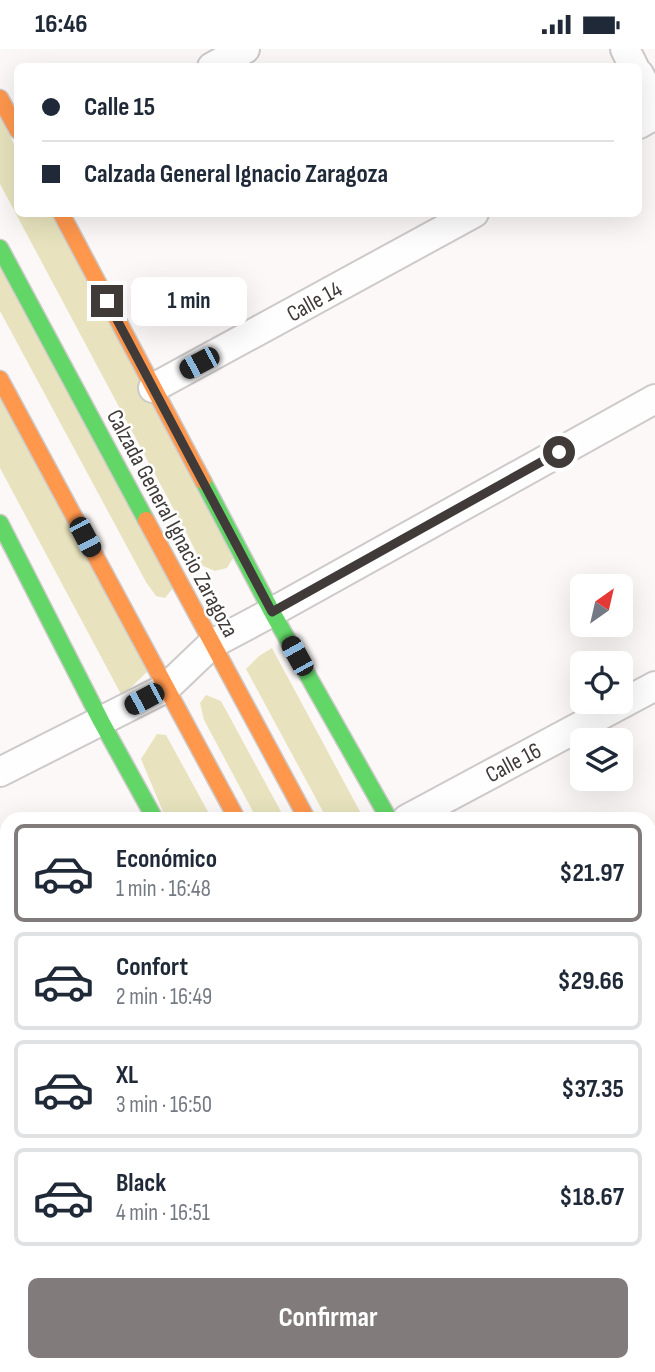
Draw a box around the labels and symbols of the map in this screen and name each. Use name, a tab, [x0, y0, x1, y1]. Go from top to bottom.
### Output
street label: Calle 14	[282, 275, 347, 328]
callout: 1 min	[132, 277, 247, 325]
route end	[91, 285, 123, 317]
car	[176, 344, 223, 382]
street label: Calzada General Ignacio Zaragoza	[100, 405, 244, 642]
route start	[543, 436, 575, 468]
car	[66, 514, 105, 560]
north arrow	[570, 574, 634, 637]
car	[278, 633, 317, 679]
car	[121, 680, 168, 718]
street label: Calle 16	[481, 737, 546, 789]

